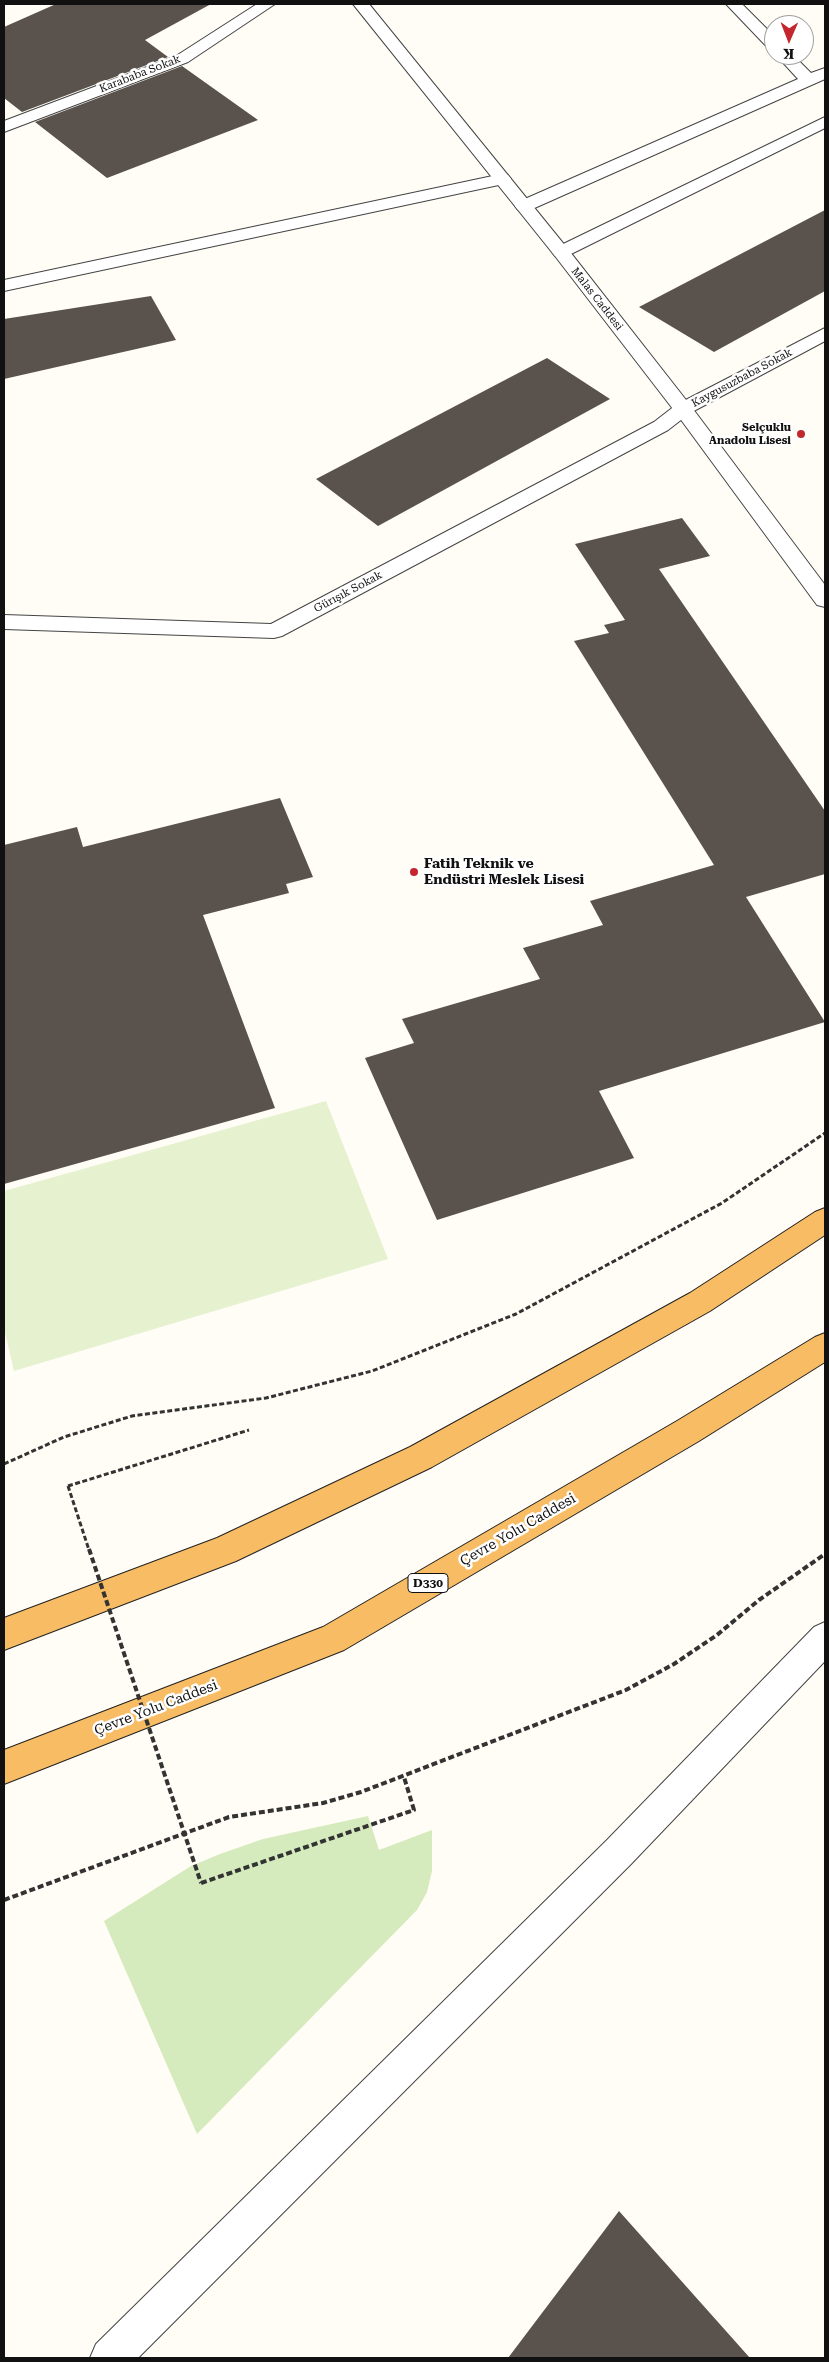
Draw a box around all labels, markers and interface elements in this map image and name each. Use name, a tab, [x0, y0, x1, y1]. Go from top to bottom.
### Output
north arrow	[764, 15, 814, 65]
text: K	[783, 46, 794, 62]
street label: Karababa Sokak	[97, 52, 183, 96]
street label: Malas Caddesi	[568, 265, 626, 333]
street label: Kaygusuzbaba Sokak	[689, 346, 795, 410]
place label: Selçuklu Anadolu Lisesi	[709, 421, 791, 447]
marker: Selçuklu Anadolu Lisesi	[795, 428, 807, 440]
street label: Gürışık Sokak	[312, 568, 384, 616]
place label: Fatih Teknik ve Endüstri Meslek Lisesi	[424, 856, 584, 889]
marker: Fatih Teknik ve Endüstri Meslek Lisesi	[408, 866, 420, 878]
street label: Çevre Yolu Caddesi	[457, 1490, 579, 1570]
road number: D330	[408, 1574, 448, 1592]
street label: Çevre Yolu Caddesi	[92, 1677, 220, 1739]

